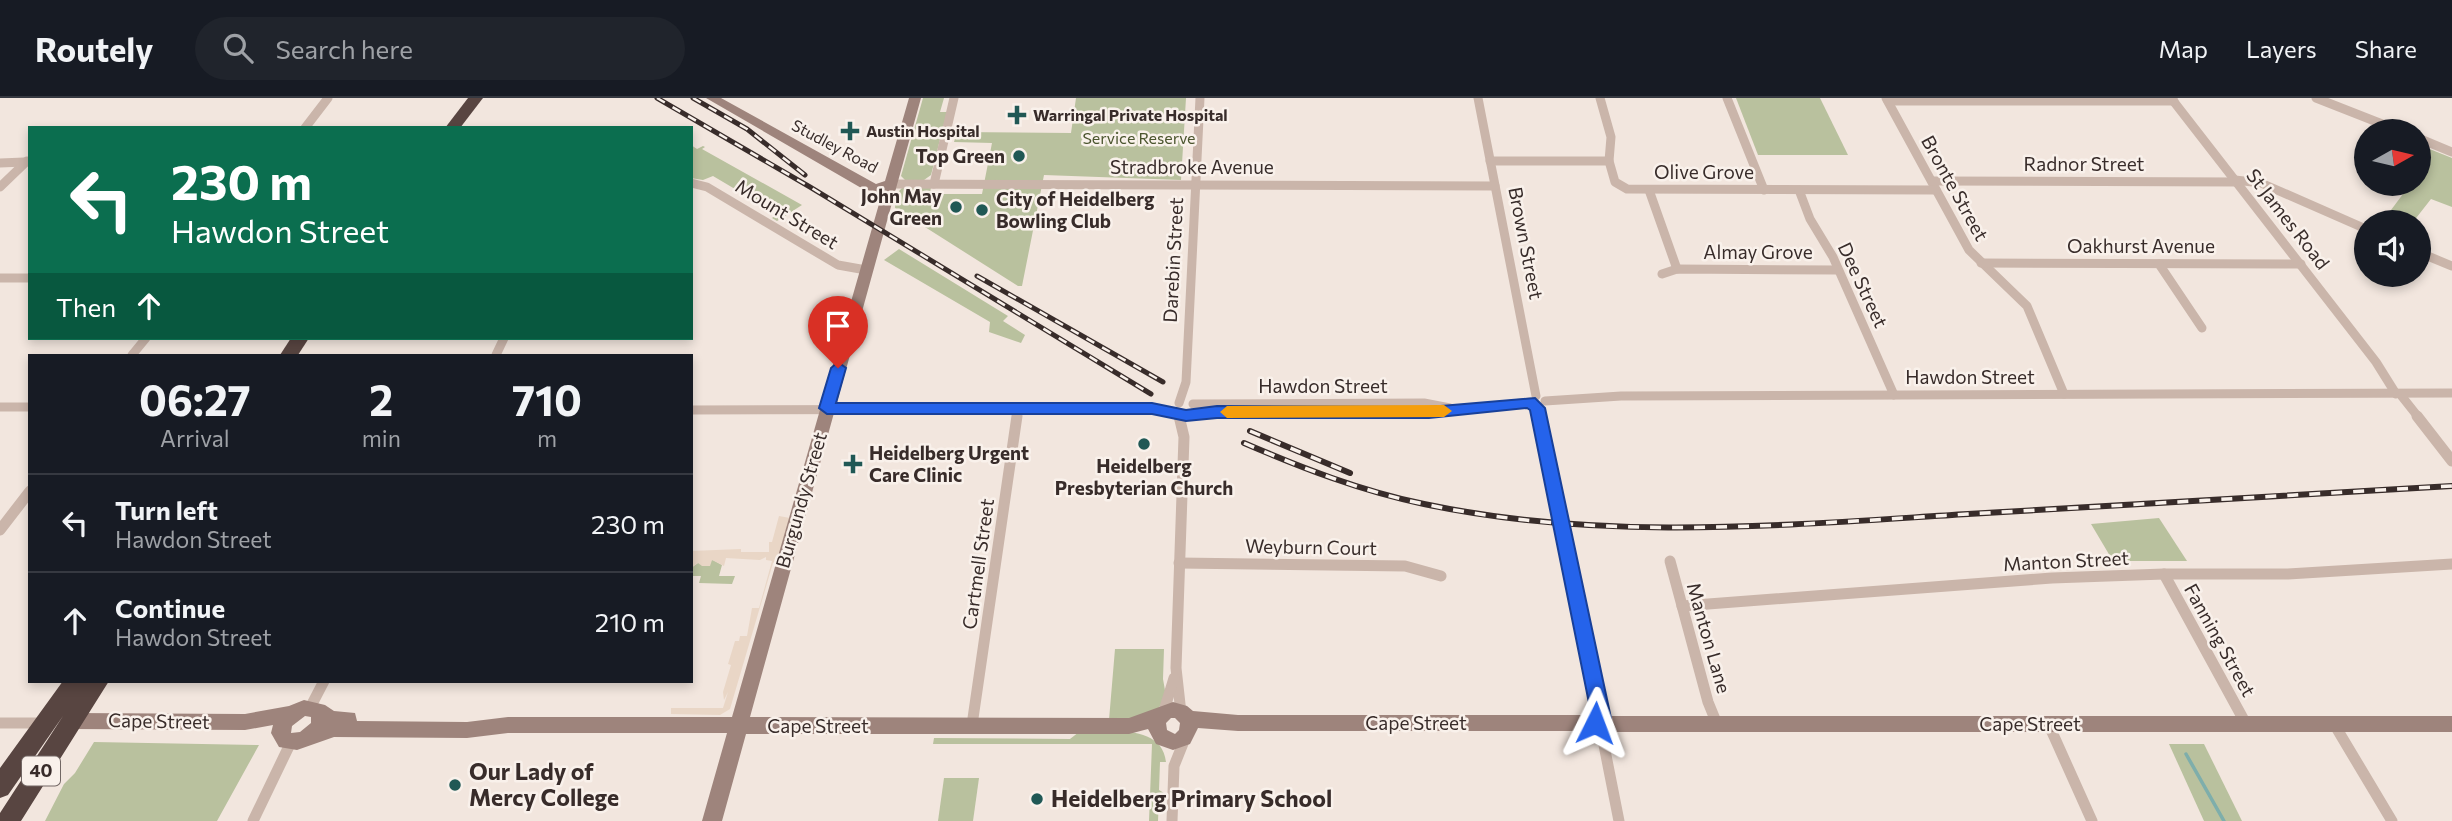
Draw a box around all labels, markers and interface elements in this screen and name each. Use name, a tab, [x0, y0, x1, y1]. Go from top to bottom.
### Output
search box	[195, 17, 685, 80]
text: Routely	[35, 28, 153, 69]
icon: search	[219, 29, 257, 67]
text: Search here	[275, 33, 413, 64]
text: Map	[2159, 34, 2208, 63]
text: Layers	[2246, 34, 2317, 63]
text: Share	[2355, 34, 2417, 63]
marker: Warringal Private Hospital	[1007, 105, 1027, 125]
place label: Warringal Private Hospital	[1033, 105, 1228, 124]
street label: Studley Road	[789, 115, 882, 176]
north arrow	[2354, 119, 2431, 196]
map controls	[2354, 119, 2431, 287]
marker: Austin Hospital	[840, 121, 860, 141]
place label: Austin Hospital	[866, 121, 980, 140]
park label: Service Reserve	[1082, 128, 1196, 147]
street label: Bronte Street	[1917, 131, 1994, 245]
place label: Top Green	[915, 144, 1005, 167]
marker: Top Green	[1011, 148, 1027, 164]
text: 230 m	[171, 150, 312, 210]
street label: Radnor Street	[2024, 152, 2145, 175]
icon: left	[56, 154, 147, 245]
street label: Stradbroke Avenue	[1110, 155, 1274, 178]
street label: Olive Grove	[1654, 160, 1754, 183]
street label: St James Road	[2242, 164, 2335, 273]
street label: Mount Street	[732, 174, 843, 253]
place label: John May Green	[861, 184, 943, 229]
street label: Brown Street	[1504, 185, 1549, 301]
place label: City of Heidelberg Bowling Club	[996, 187, 1155, 232]
street label: Darebin Street	[1158, 196, 1187, 323]
marker: John May Green	[948, 199, 964, 215]
marker: City of Heidelberg Bowling Club	[974, 202, 990, 218]
text: Hawdon Street	[171, 210, 389, 250]
button: sound	[2354, 210, 2431, 287]
street label: Oakhurst Avenue	[2067, 234, 2215, 257]
street label: Dee Street	[1834, 239, 1893, 331]
street label: Almay Grove	[1703, 240, 1813, 263]
icon: ahead	[130, 287, 168, 325]
text: Then	[56, 291, 116, 322]
pin	[808, 296, 868, 368]
icon: arrive	[819, 307, 857, 345]
street label: Hawdon Street	[1905, 365, 2035, 388]
text: 06:27	[139, 373, 251, 425]
text: 2	[369, 373, 393, 425]
text: 710	[512, 373, 582, 425]
street label: Hawdon Street	[1258, 374, 1388, 397]
text: Arrival	[160, 424, 230, 452]
text: min	[362, 424, 401, 452]
text: m	[537, 424, 557, 452]
street label: Burgundy Street	[770, 429, 831, 571]
marker: Heidelberg Presbyterian Church	[1136, 436, 1152, 452]
place label: Heidelberg Urgent Care Clinic	[869, 441, 1029, 486]
marker: Heidelberg Urgent Care Clinic	[843, 454, 863, 474]
place label: Heidelberg Presbyterian Church	[1055, 454, 1233, 499]
text: Turn left	[115, 494, 218, 525]
street label: Cartmell Street	[957, 497, 998, 631]
icon: left	[56, 504, 94, 542]
text: 230 m	[591, 508, 665, 539]
text: Hawdon Street	[115, 525, 272, 553]
street label: Weyburn Court	[1245, 534, 1377, 559]
street label: Manton Street	[2002, 546, 2130, 575]
street label: Fanning Street	[2180, 579, 2261, 700]
street label: Manton Lane	[1683, 580, 1736, 696]
text: Continue	[115, 592, 225, 623]
icon: ahead	[56, 602, 94, 640]
text: 210 m	[595, 606, 665, 637]
text: Hawdon Street	[115, 623, 272, 651]
position arrow	[1558, 686, 1632, 760]
street label: Cape Street	[108, 708, 210, 733]
street label: Cape Street	[1365, 711, 1467, 734]
street label: Cape Street	[1979, 712, 2081, 735]
street label: Cape Street	[767, 714, 869, 737]
road number: 40	[22, 756, 60, 786]
place label: Our Lady of Mercy College	[469, 757, 619, 811]
marker: Our Lady of Mercy College	[447, 777, 463, 793]
place label: Heidelberg Primary School	[1051, 784, 1332, 812]
marker: Heidelberg Primary School	[1029, 791, 1045, 807]

